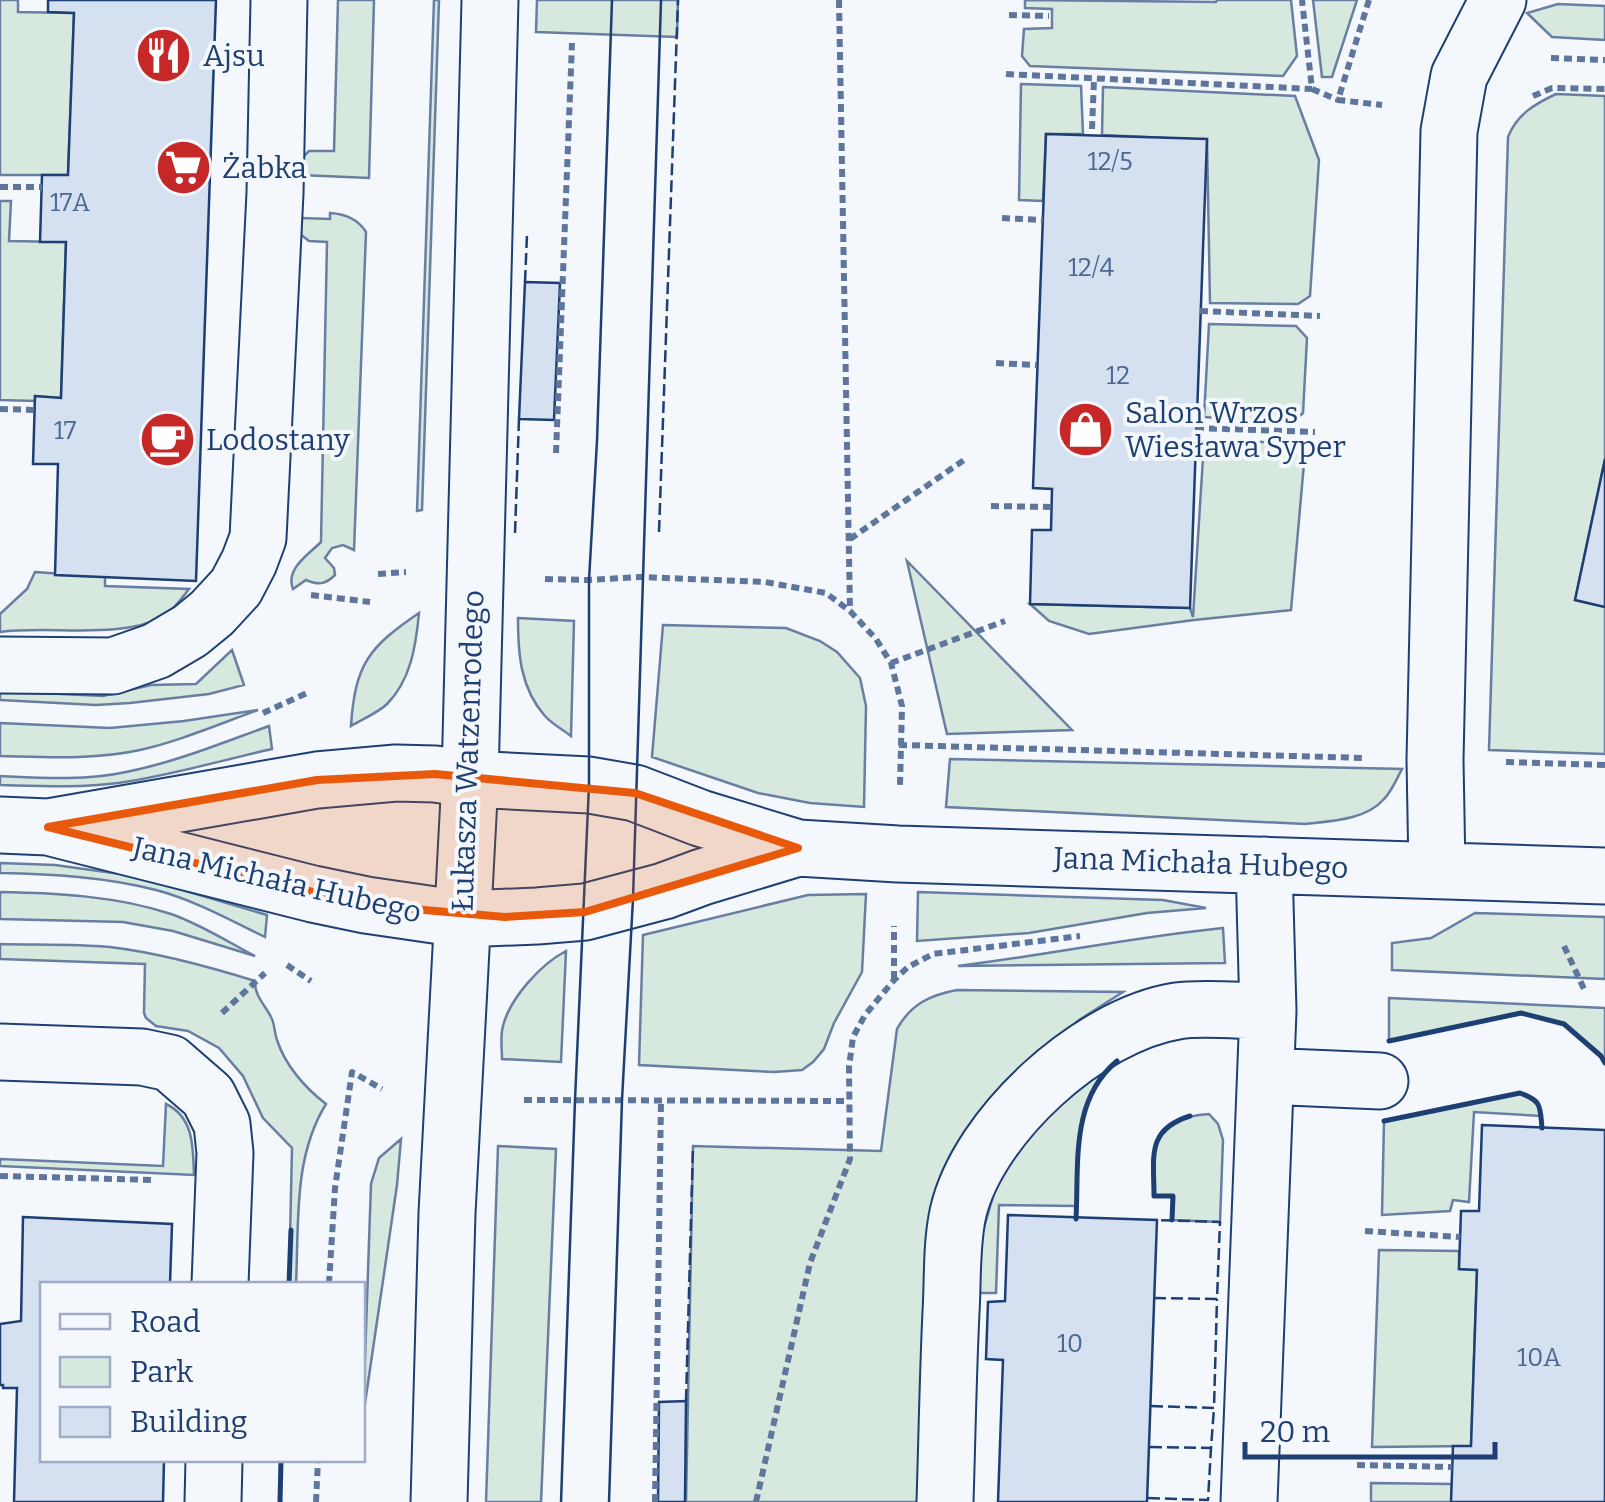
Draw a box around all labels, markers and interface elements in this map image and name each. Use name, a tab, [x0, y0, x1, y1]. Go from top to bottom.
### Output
restaurant icon: Ajsu	[134, 26, 194, 86]
place label: Ajsu	[203, 38, 265, 74]
supermarket icon: Żabka	[153, 138, 213, 198]
house number: 12/5	[1088, 147, 1132, 177]
place label: Żabka	[222, 150, 307, 186]
house number: 17A	[50, 188, 90, 218]
house number: 12/4	[1068, 253, 1115, 283]
house number: 12	[1106, 361, 1130, 391]
place label: Salon Wrzos Wiesława Syper	[1125, 395, 1346, 465]
shop icon: Salon Wrzos Wiesława Syper	[1056, 400, 1116, 460]
cafe icon: Lodostany	[137, 410, 197, 470]
house number: 17	[54, 416, 77, 446]
place label: Lodostany	[206, 422, 350, 458]
street label: Łukasza Watzenrodego	[444, 590, 492, 912]
street label: Jana Michała Hubego	[128, 829, 425, 931]
street label: Jana Michała Hubego	[1052, 840, 1349, 886]
legend	[40, 1282, 365, 1462]
text: Road	[130, 1304, 201, 1340]
house number: 10	[1057, 1329, 1083, 1359]
house number: 10A	[1517, 1343, 1561, 1373]
text: Park	[130, 1354, 193, 1390]
scale bar	[1245, 1397, 1495, 1459]
text: Building	[130, 1404, 248, 1440]
text: 20 m	[1260, 1414, 1331, 1450]

